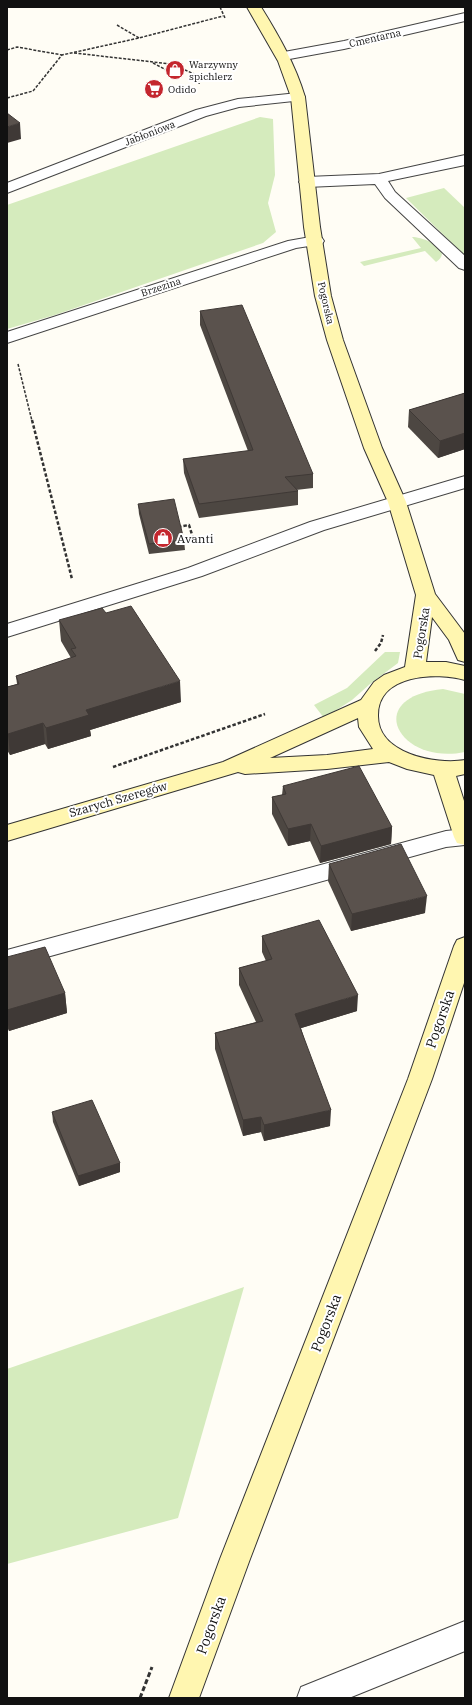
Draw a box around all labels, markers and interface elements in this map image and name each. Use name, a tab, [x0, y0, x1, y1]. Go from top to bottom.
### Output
street label: Cmentarna	[348, 26, 403, 50]
place label: Warzywny spichlerz	[189, 58, 239, 83]
shop icon: Warzywny spichlerz	[164, 59, 186, 81]
supermarket icon: Odido	[143, 78, 165, 100]
place label: Odido	[168, 83, 196, 96]
street label: Jabłoniowa	[123, 117, 177, 149]
street label: Brzezina	[139, 274, 183, 300]
street label: Pogorska	[315, 280, 337, 326]
shop icon: Avanti	[152, 527, 174, 549]
place label: Avanti	[177, 531, 214, 546]
street label: Pogorska	[410, 606, 433, 660]
street label: Szarych Szeregów	[67, 778, 170, 820]
street label: Pogorska	[422, 987, 458, 1051]
street label: Pogorska	[307, 1291, 345, 1355]
street label: Pogorska	[192, 1593, 230, 1657]

